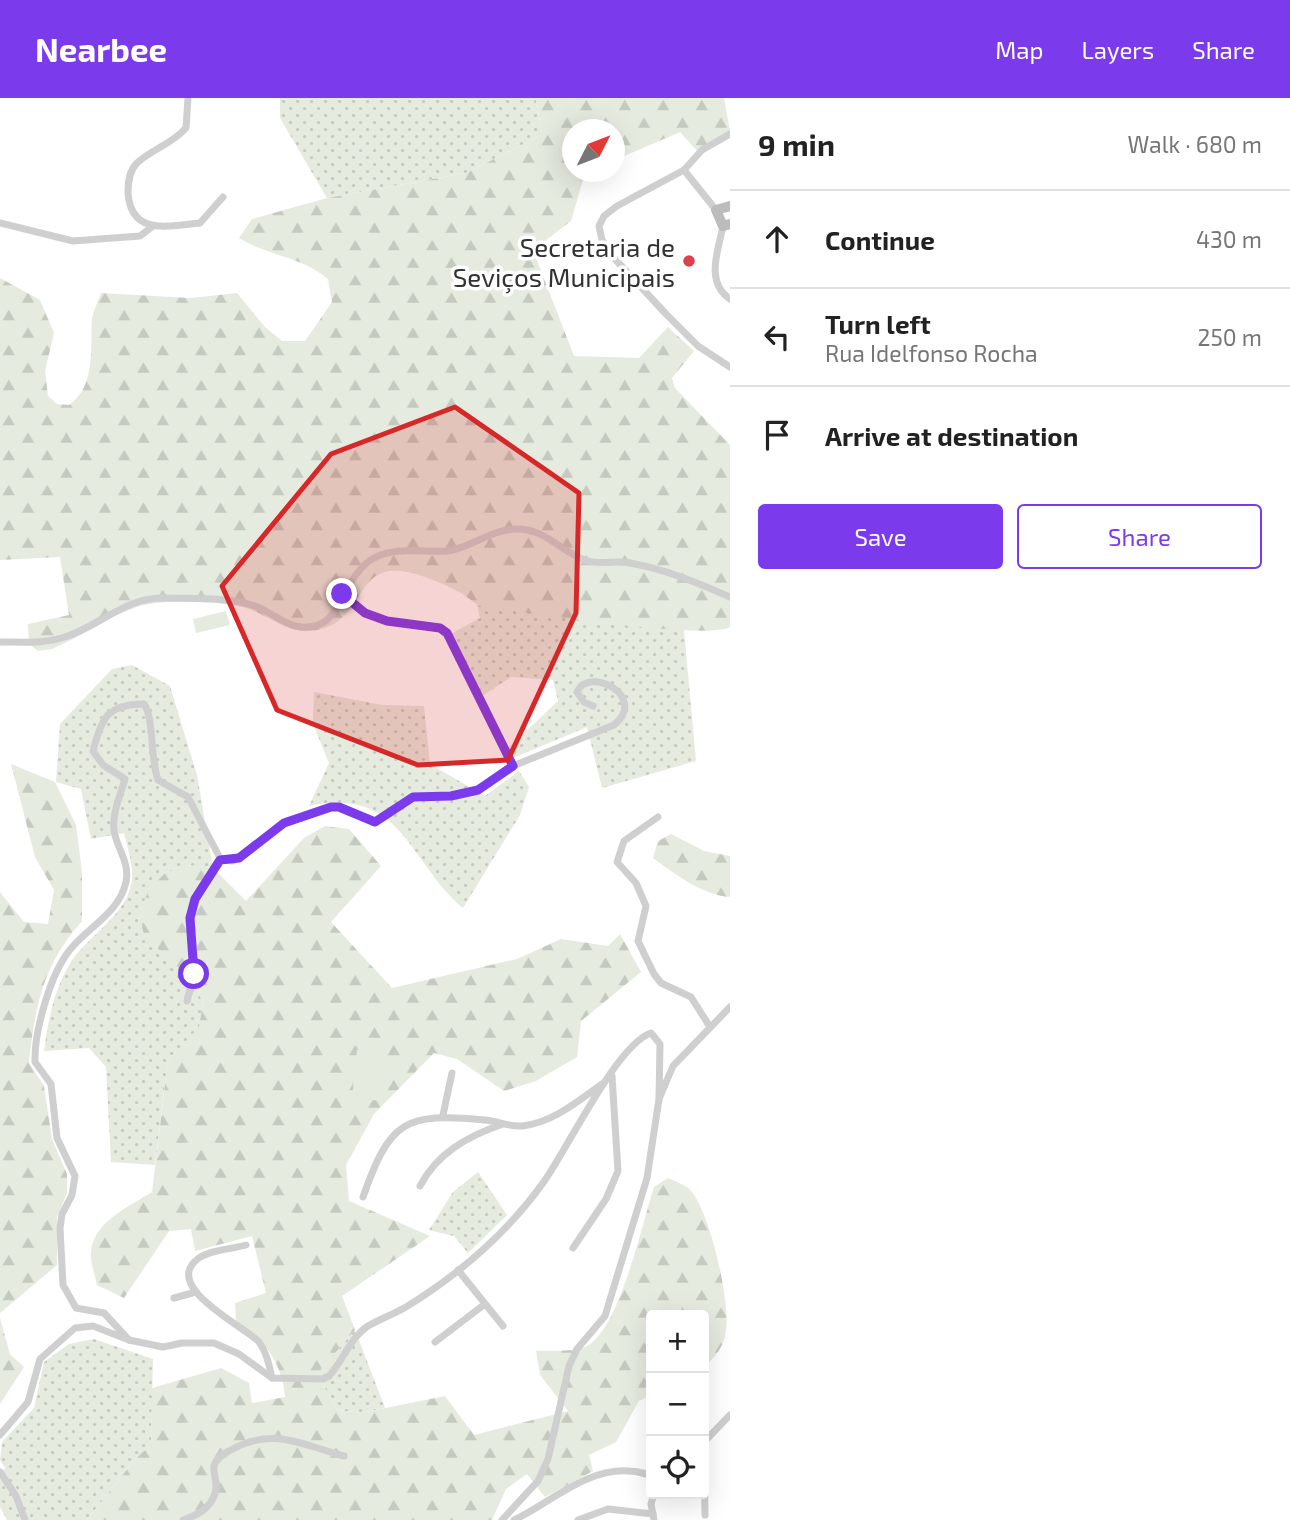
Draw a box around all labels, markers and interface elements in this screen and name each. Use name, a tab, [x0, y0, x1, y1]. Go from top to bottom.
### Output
text: Nearbee	[35, 29, 167, 69]
text: Map	[995, 35, 1043, 64]
text: Layers	[1081, 35, 1154, 64]
text: Share	[1192, 35, 1255, 64]
north arrow	[562, 119, 625, 182]
text: 9 min	[758, 126, 835, 162]
text: Walk · 680 m	[1128, 130, 1262, 158]
icon: ahead	[758, 220, 796, 258]
text: Continue	[825, 224, 935, 255]
text: 430 m	[1196, 225, 1262, 253]
place label: Secretaria de Seviços Municipais	[453, 231, 675, 294]
marker: Secretaria de Seviços Municipais	[681, 253, 697, 269]
text: Turn left	[825, 308, 931, 339]
icon: left	[758, 318, 796, 356]
text: 250 m	[1198, 323, 1262, 351]
text: Rua Idelfonso Rocha	[825, 339, 1038, 367]
icon: arrive	[758, 416, 796, 454]
text: Arrive at destination	[825, 420, 1078, 451]
button: Save	[758, 504, 1003, 569]
button: Share	[1017, 504, 1262, 569]
route end	[326, 578, 357, 609]
route start	[178, 958, 209, 989]
map controls	[646, 1310, 709, 1499]
button: +	[646, 1310, 709, 1373]
button: −	[646, 1373, 709, 1436]
button: locate	[646, 1436, 709, 1499]

